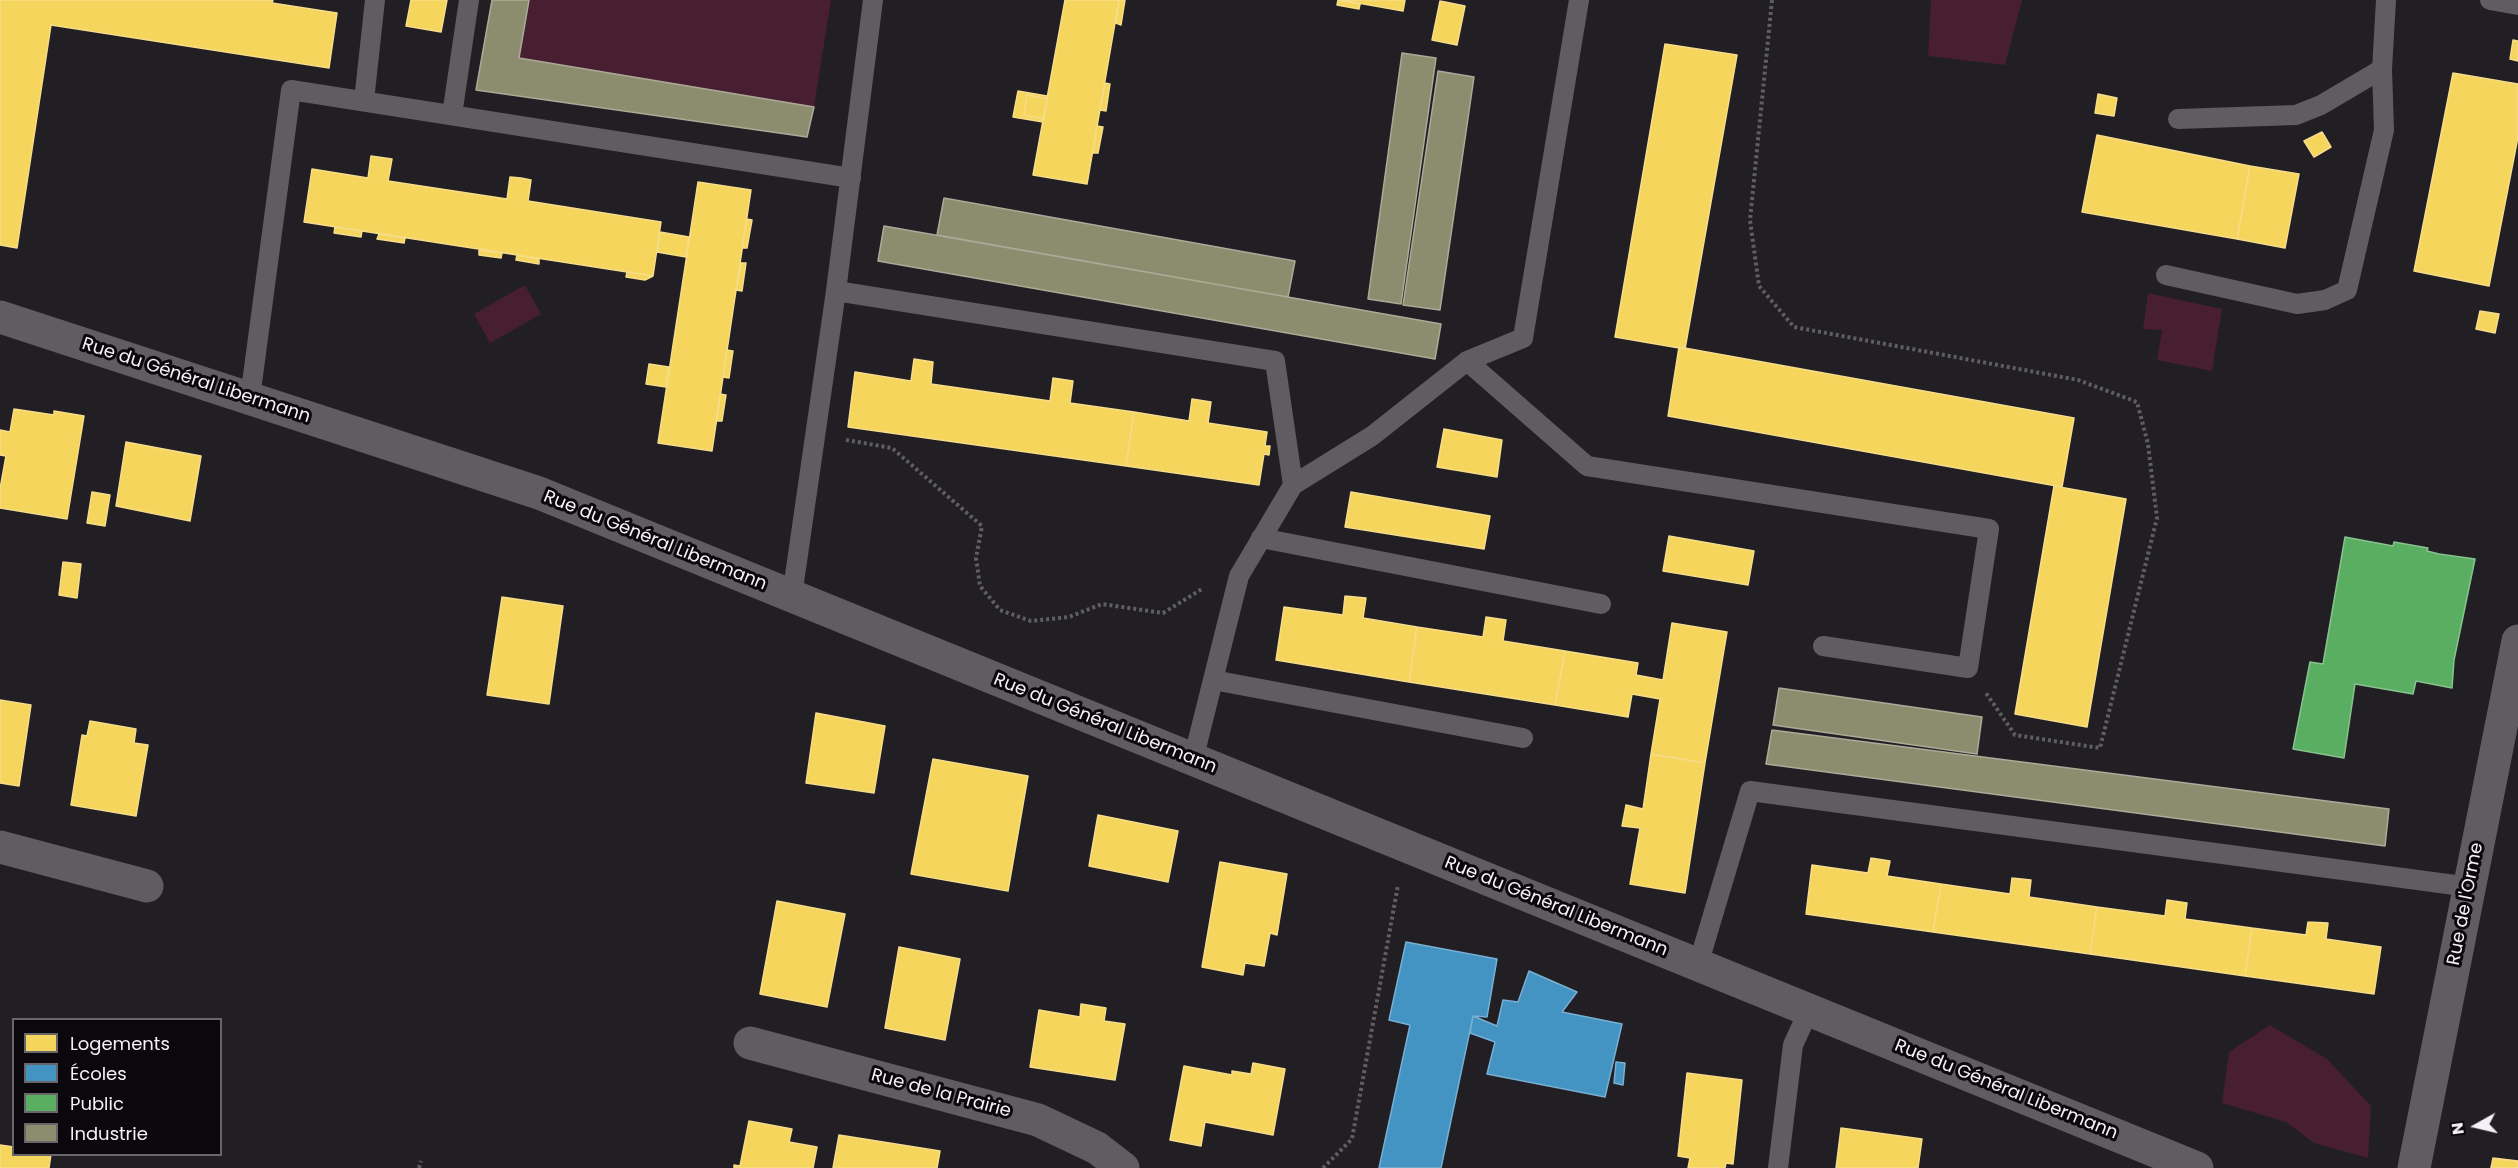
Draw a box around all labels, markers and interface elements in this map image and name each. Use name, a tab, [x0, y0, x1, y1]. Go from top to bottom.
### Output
street label: Rue du Général Libermann	[79, 334, 313, 428]
street label: Rue du Général Libermann	[540, 486, 770, 596]
street label: Rue du Général Libermann	[990, 669, 1220, 779]
street label: Rue de l'Orme	[2444, 841, 2488, 967]
street label: Rue du Général Libermann	[1441, 852, 1671, 962]
legend	[12, 1018, 222, 1156]
text: Logements	[70, 1031, 170, 1056]
street label: Rue du Général Libermann	[1891, 1035, 2121, 1145]
text: Écoles	[70, 1061, 127, 1086]
street label: Rue de la Prairie	[869, 1065, 1013, 1123]
text: Public	[70, 1091, 124, 1116]
north arrow	[2446, 1096, 2506, 1156]
text: Industrie	[70, 1121, 148, 1146]
text: N	[2445, 1121, 2470, 1136]

